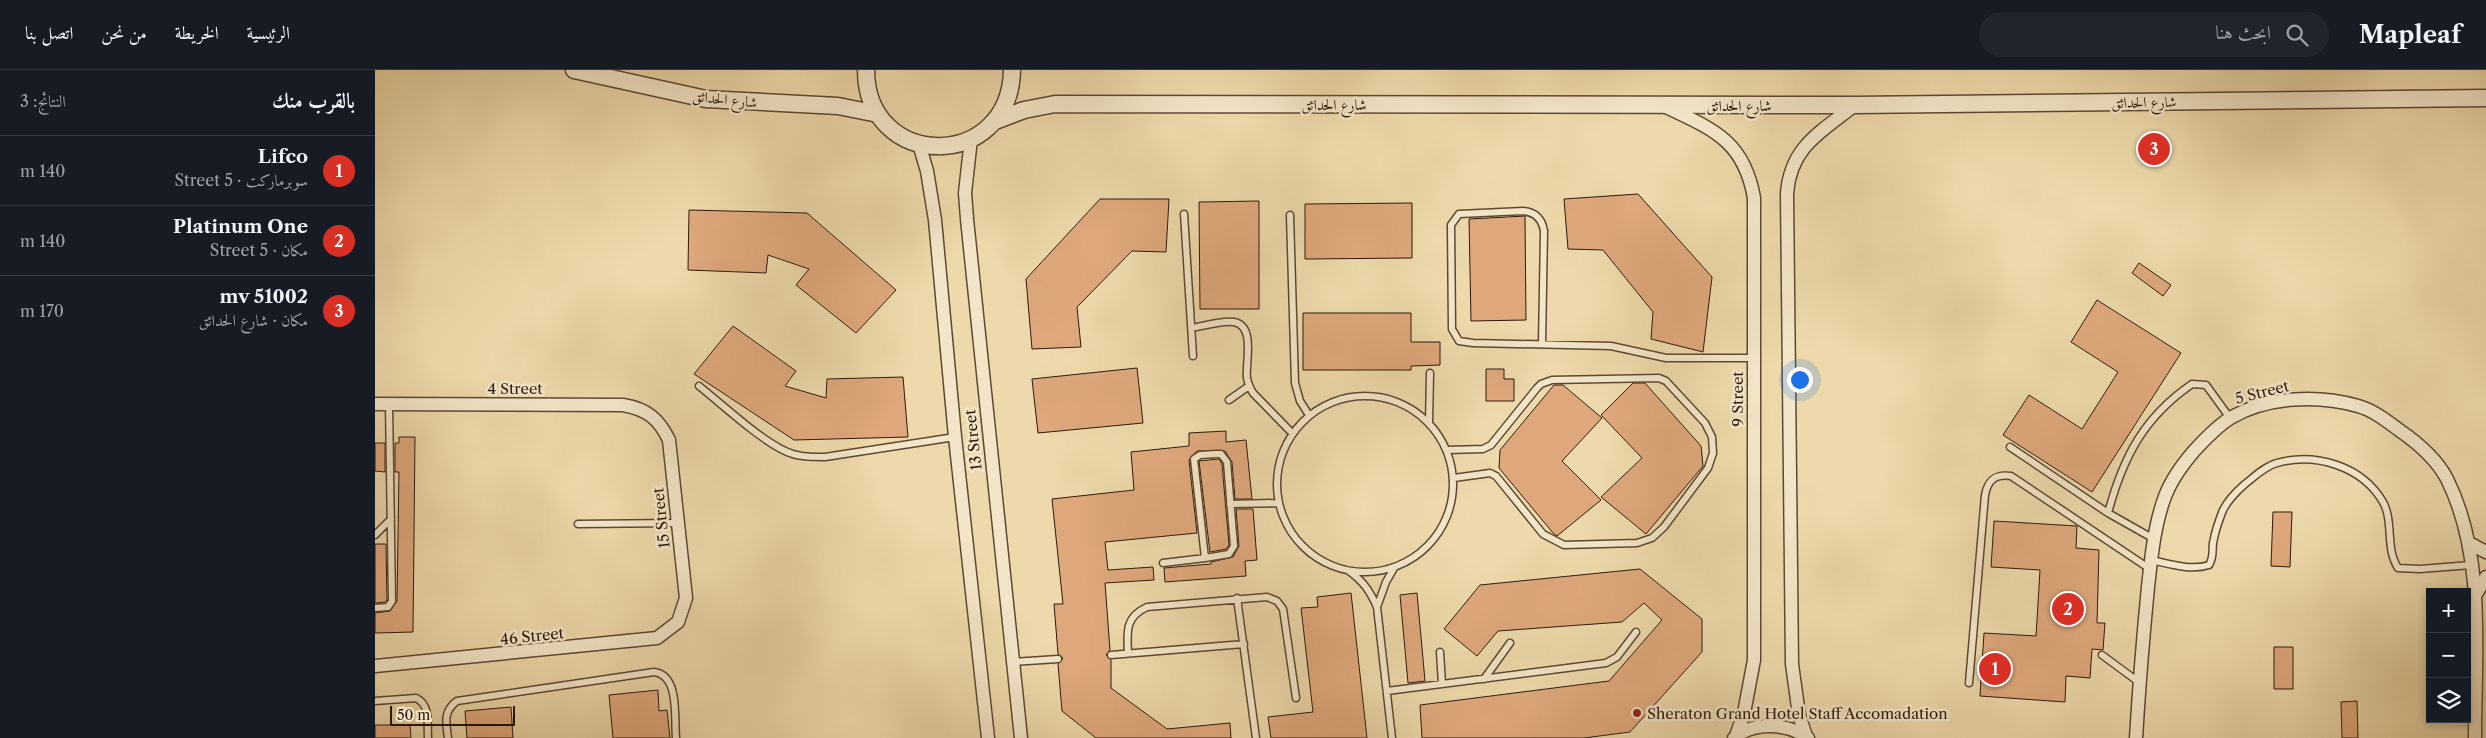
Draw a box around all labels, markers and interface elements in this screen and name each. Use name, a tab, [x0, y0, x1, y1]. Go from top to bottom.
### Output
search box	[1979, 12, 2329, 57]
text: Mapleaf	[2359, 20, 2461, 49]
text: ابحث هنا	[2215, 21, 2271, 44]
icon: search	[2283, 21, 2311, 49]
text: اتصل بنا	[25, 22, 73, 44]
text: من نحن	[101, 22, 147, 44]
text: الخريطة	[175, 22, 219, 44]
text: الرئيسية	[247, 22, 290, 44]
street label: شارع الحدائق	[691, 86, 758, 116]
text: بالقرب منك	[272, 88, 355, 113]
text: النتائج: 3	[20, 91, 66, 111]
street label: شارع الحدائق	[2111, 92, 2177, 116]
street label: شارع الحدائق	[1301, 95, 1367, 118]
street label: شارع الحدائق	[1706, 96, 1772, 119]
pin: 3	[2138, 130, 2170, 168]
text: Lifco	[258, 145, 308, 168]
text: 140 m	[20, 161, 65, 181]
text: 1	[335, 161, 343, 181]
text: سوبرماركت · 5 Street	[175, 170, 308, 190]
text: Platinum One	[173, 215, 308, 238]
text: 140 m	[20, 231, 65, 251]
text: 2	[334, 231, 344, 251]
text: مكان · 5 Street	[210, 240, 308, 260]
text: mv 51002	[219, 285, 308, 308]
text: 170 m	[20, 301, 64, 321]
text: 3	[334, 301, 344, 321]
text: مكان · شارع الحدائق	[199, 310, 308, 330]
your location	[1787, 367, 1813, 393]
street label: 9 Street	[1728, 371, 1747, 427]
street label: 5 Street	[2233, 376, 2291, 408]
street label: 4 Street	[487, 379, 543, 398]
street label: 13 Street	[960, 408, 986, 471]
street label: 15 Street	[648, 486, 674, 549]
map controls	[2426, 588, 2471, 723]
button: +	[2426, 588, 2471, 633]
pin: 2	[2052, 590, 2084, 628]
street label: 46 Street	[499, 623, 565, 649]
button: −	[2426, 633, 2471, 678]
pin: 1	[1979, 650, 2011, 688]
button: layers	[2426, 678, 2471, 723]
scale bar	[390, 703, 515, 726]
place label: Sheraton Grand Hotel Staff Accomadation	[1647, 704, 1948, 723]
text: 50 m	[397, 706, 430, 724]
marker: Sheraton Grand Hotel Staff Accomadation	[1631, 707, 1643, 719]

